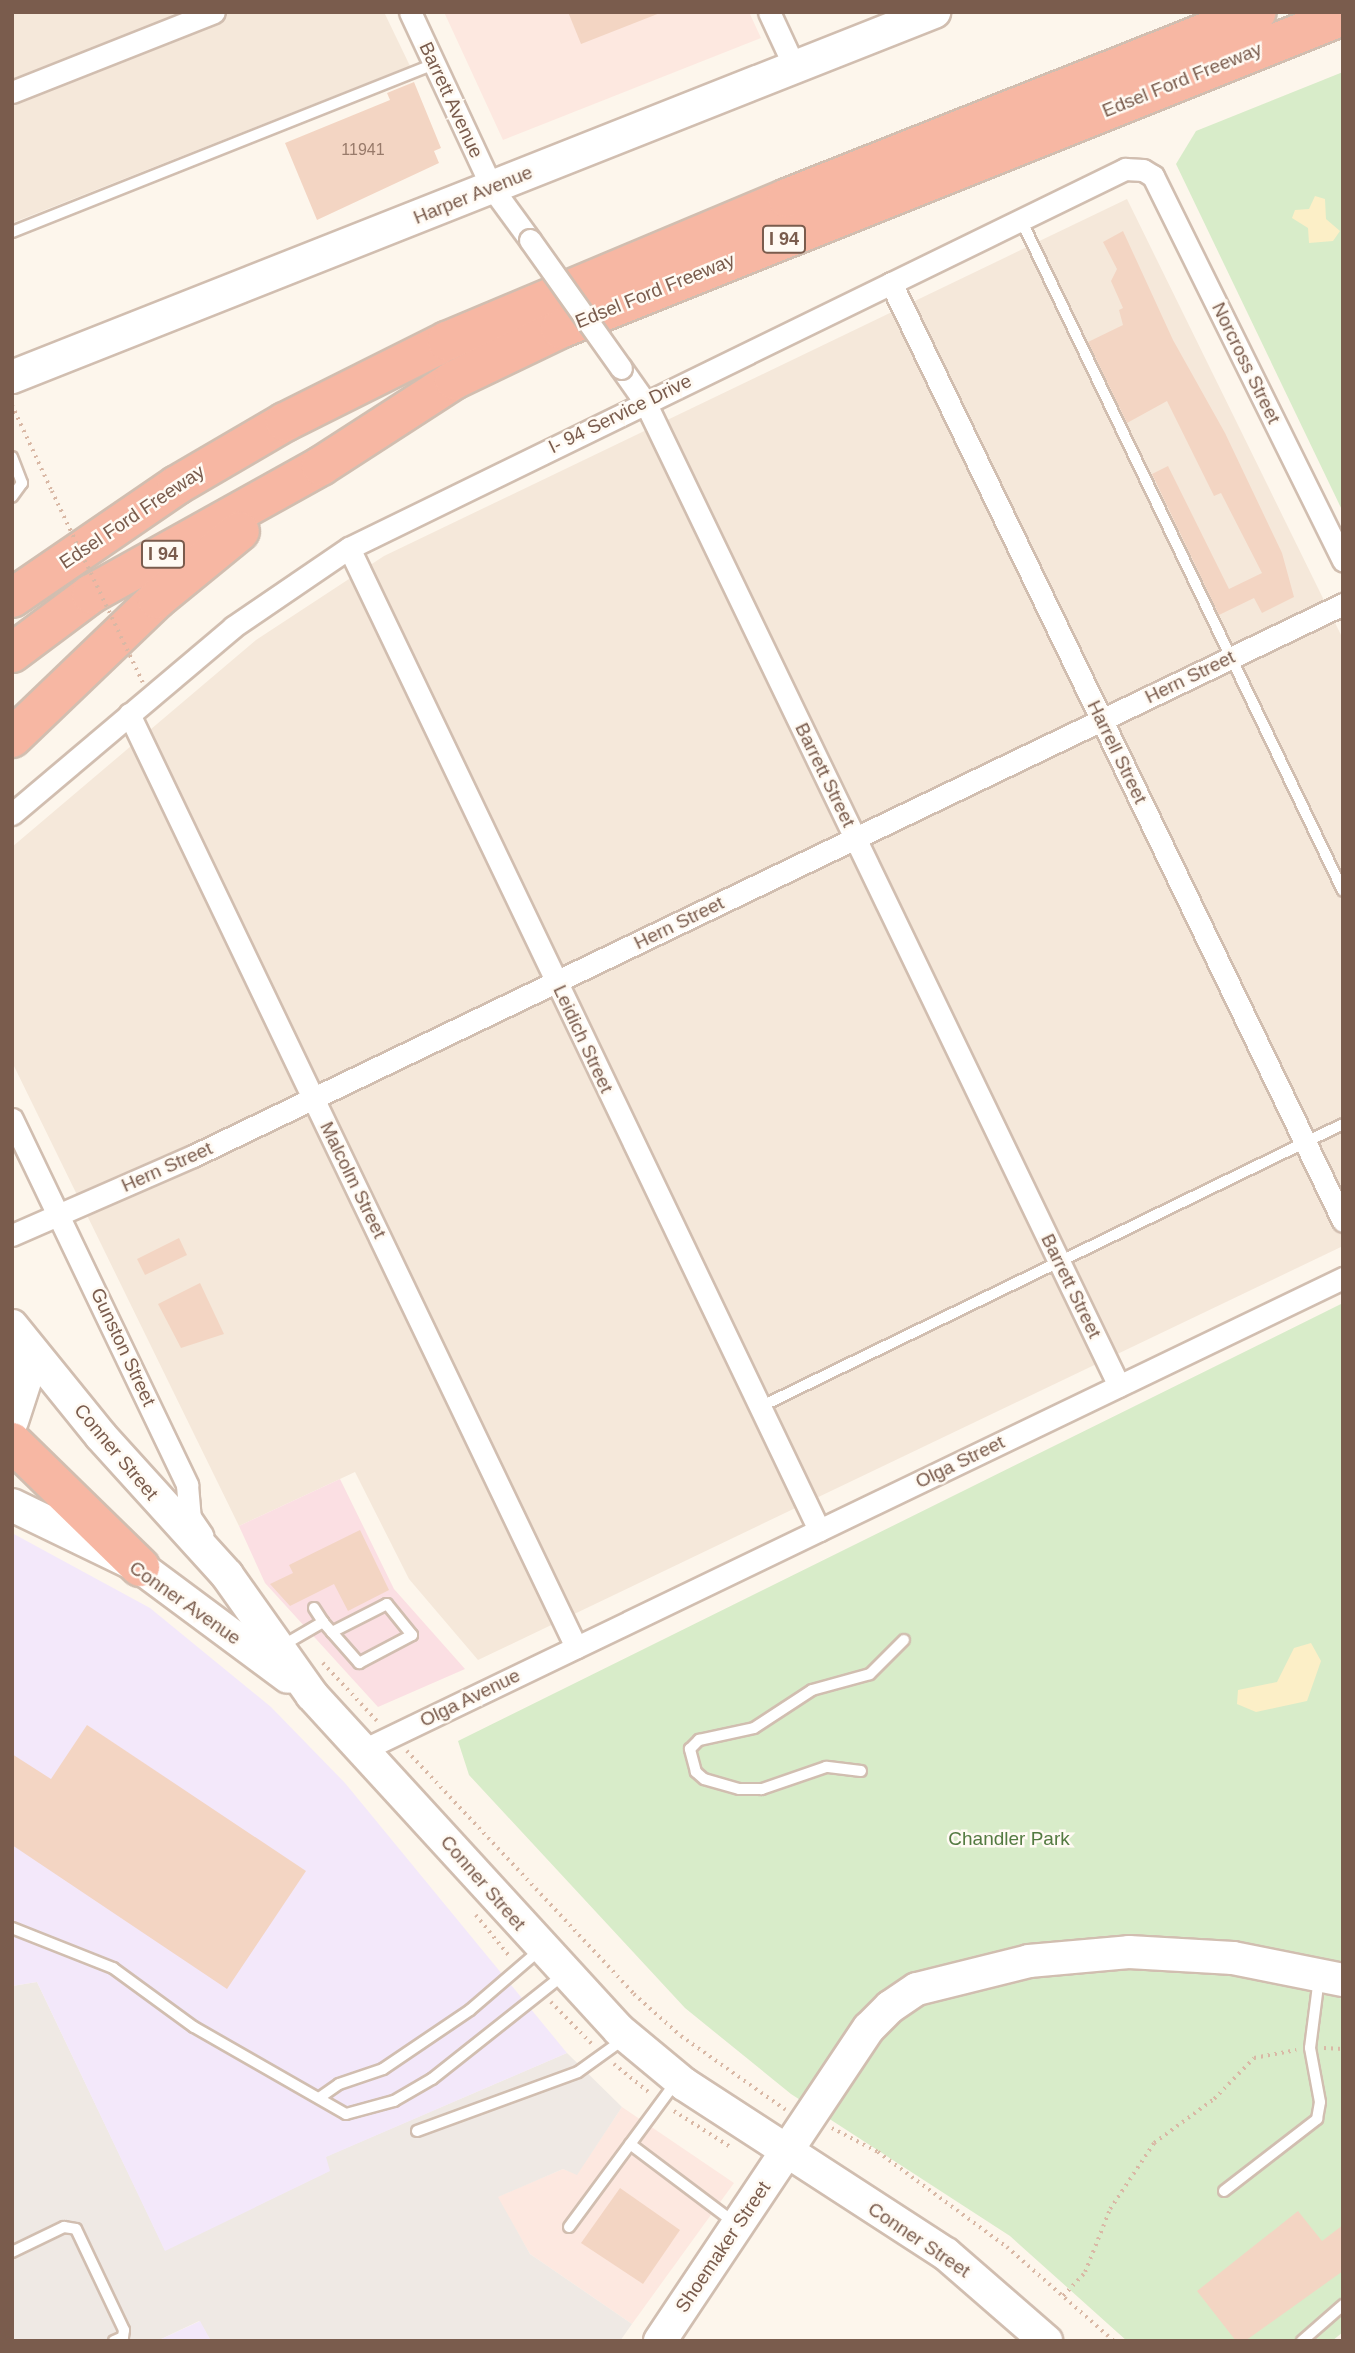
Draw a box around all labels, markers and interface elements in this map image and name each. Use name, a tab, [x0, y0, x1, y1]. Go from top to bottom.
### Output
street label: Barrett Avenue	[414, 38, 488, 162]
street label: Edsel Ford Freeway	[1099, 38, 1265, 122]
house number: 11941	[341, 140, 385, 160]
street label: Harper Avenue	[410, 161, 536, 229]
road number: I 94	[761, 225, 807, 254]
street label: Edsel Ford Freeway	[572, 249, 738, 333]
street label: Norcross Street	[1207, 299, 1285, 427]
street label: I- 94 Service Drive	[545, 370, 695, 458]
street label: Edsel Ford Freeway	[55, 460, 209, 574]
road number: I 94	[140, 540, 186, 568]
street label: Hern Street	[1141, 645, 1239, 709]
street label: Harrell Street	[1082, 697, 1152, 807]
street label: Barrett Street	[790, 719, 860, 831]
street label: Hern Street	[630, 891, 728, 955]
street label: Leidich Street	[548, 982, 618, 1096]
street label: Malcolm Street	[315, 1118, 391, 1242]
street label: Hern Street	[118, 1137, 216, 1197]
street label: Barrett Street	[1036, 1230, 1106, 1342]
street label: Gunston Street	[86, 1284, 160, 1410]
street label: Conner Street	[69, 1399, 163, 1505]
street label: Olga Street	[912, 1431, 1008, 1493]
street label: Conner Avenue	[125, 1556, 245, 1650]
street label: Olga Avenue	[416, 1664, 524, 1732]
park label: Chandler Park	[948, 1828, 1070, 1850]
street label: Conner Street	[436, 1831, 530, 1935]
street label: Shoemaker Street	[671, 2177, 775, 2317]
street label: Conner Street	[864, 2197, 974, 2283]

